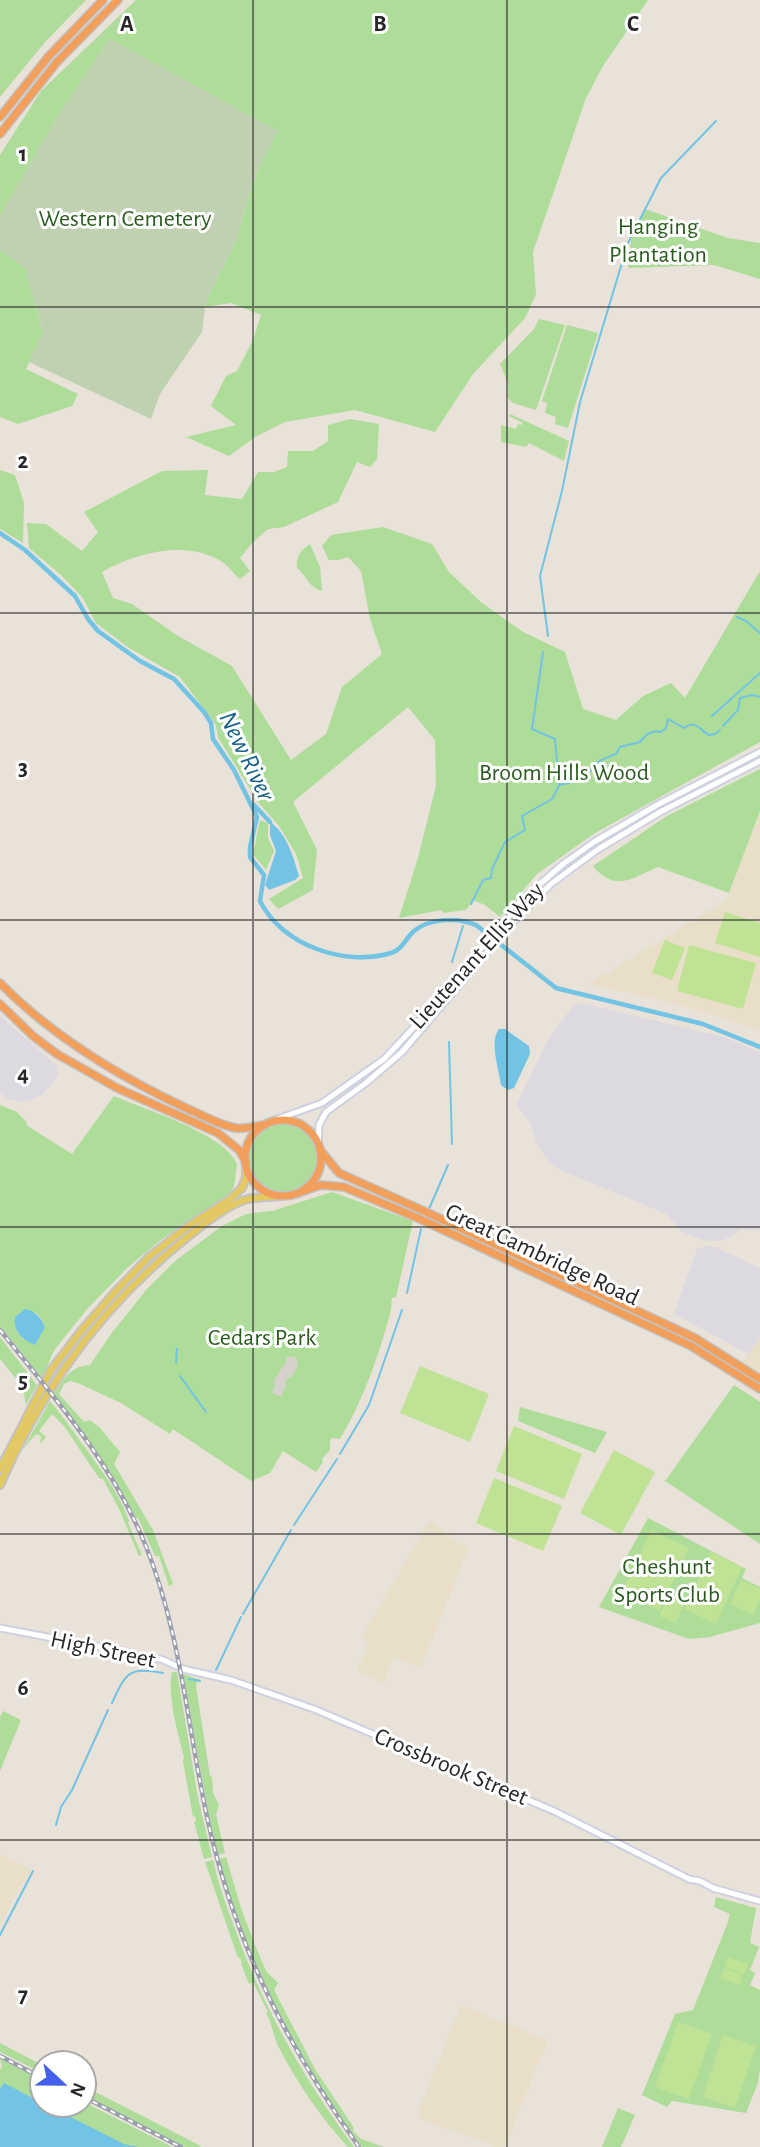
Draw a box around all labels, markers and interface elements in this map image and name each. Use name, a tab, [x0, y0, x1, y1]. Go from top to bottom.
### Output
text: A	[120, 13, 134, 36]
text: B	[373, 13, 387, 36]
text: C	[627, 13, 639, 36]
text: 1	[19, 143, 27, 166]
park label: Western Cemetery	[39, 207, 211, 231]
park label: Hanging Plantation	[609, 215, 707, 267]
text: 2	[18, 450, 29, 473]
water label: New River	[214, 707, 280, 806]
text: 3	[18, 757, 28, 780]
park label: Broom Hills Wood	[479, 761, 649, 785]
street label: Lieutenant Ellis Way	[405, 878, 549, 1034]
text: 4	[17, 1063, 29, 1086]
street label: Great Cambridge Road	[442, 1200, 642, 1310]
park label: Cedars Park	[208, 1326, 316, 1350]
text: 5	[18, 1370, 28, 1393]
park label: Cheshunt Sports Club	[614, 1555, 720, 1607]
street label: High Street	[48, 1627, 158, 1673]
text: 6	[17, 1677, 29, 1700]
street label: Crossbrook Street	[371, 1724, 532, 1810]
text: 7	[18, 1984, 28, 2007]
north arrow	[28, 2049, 98, 2119]
text: N	[66, 2080, 89, 2099]

